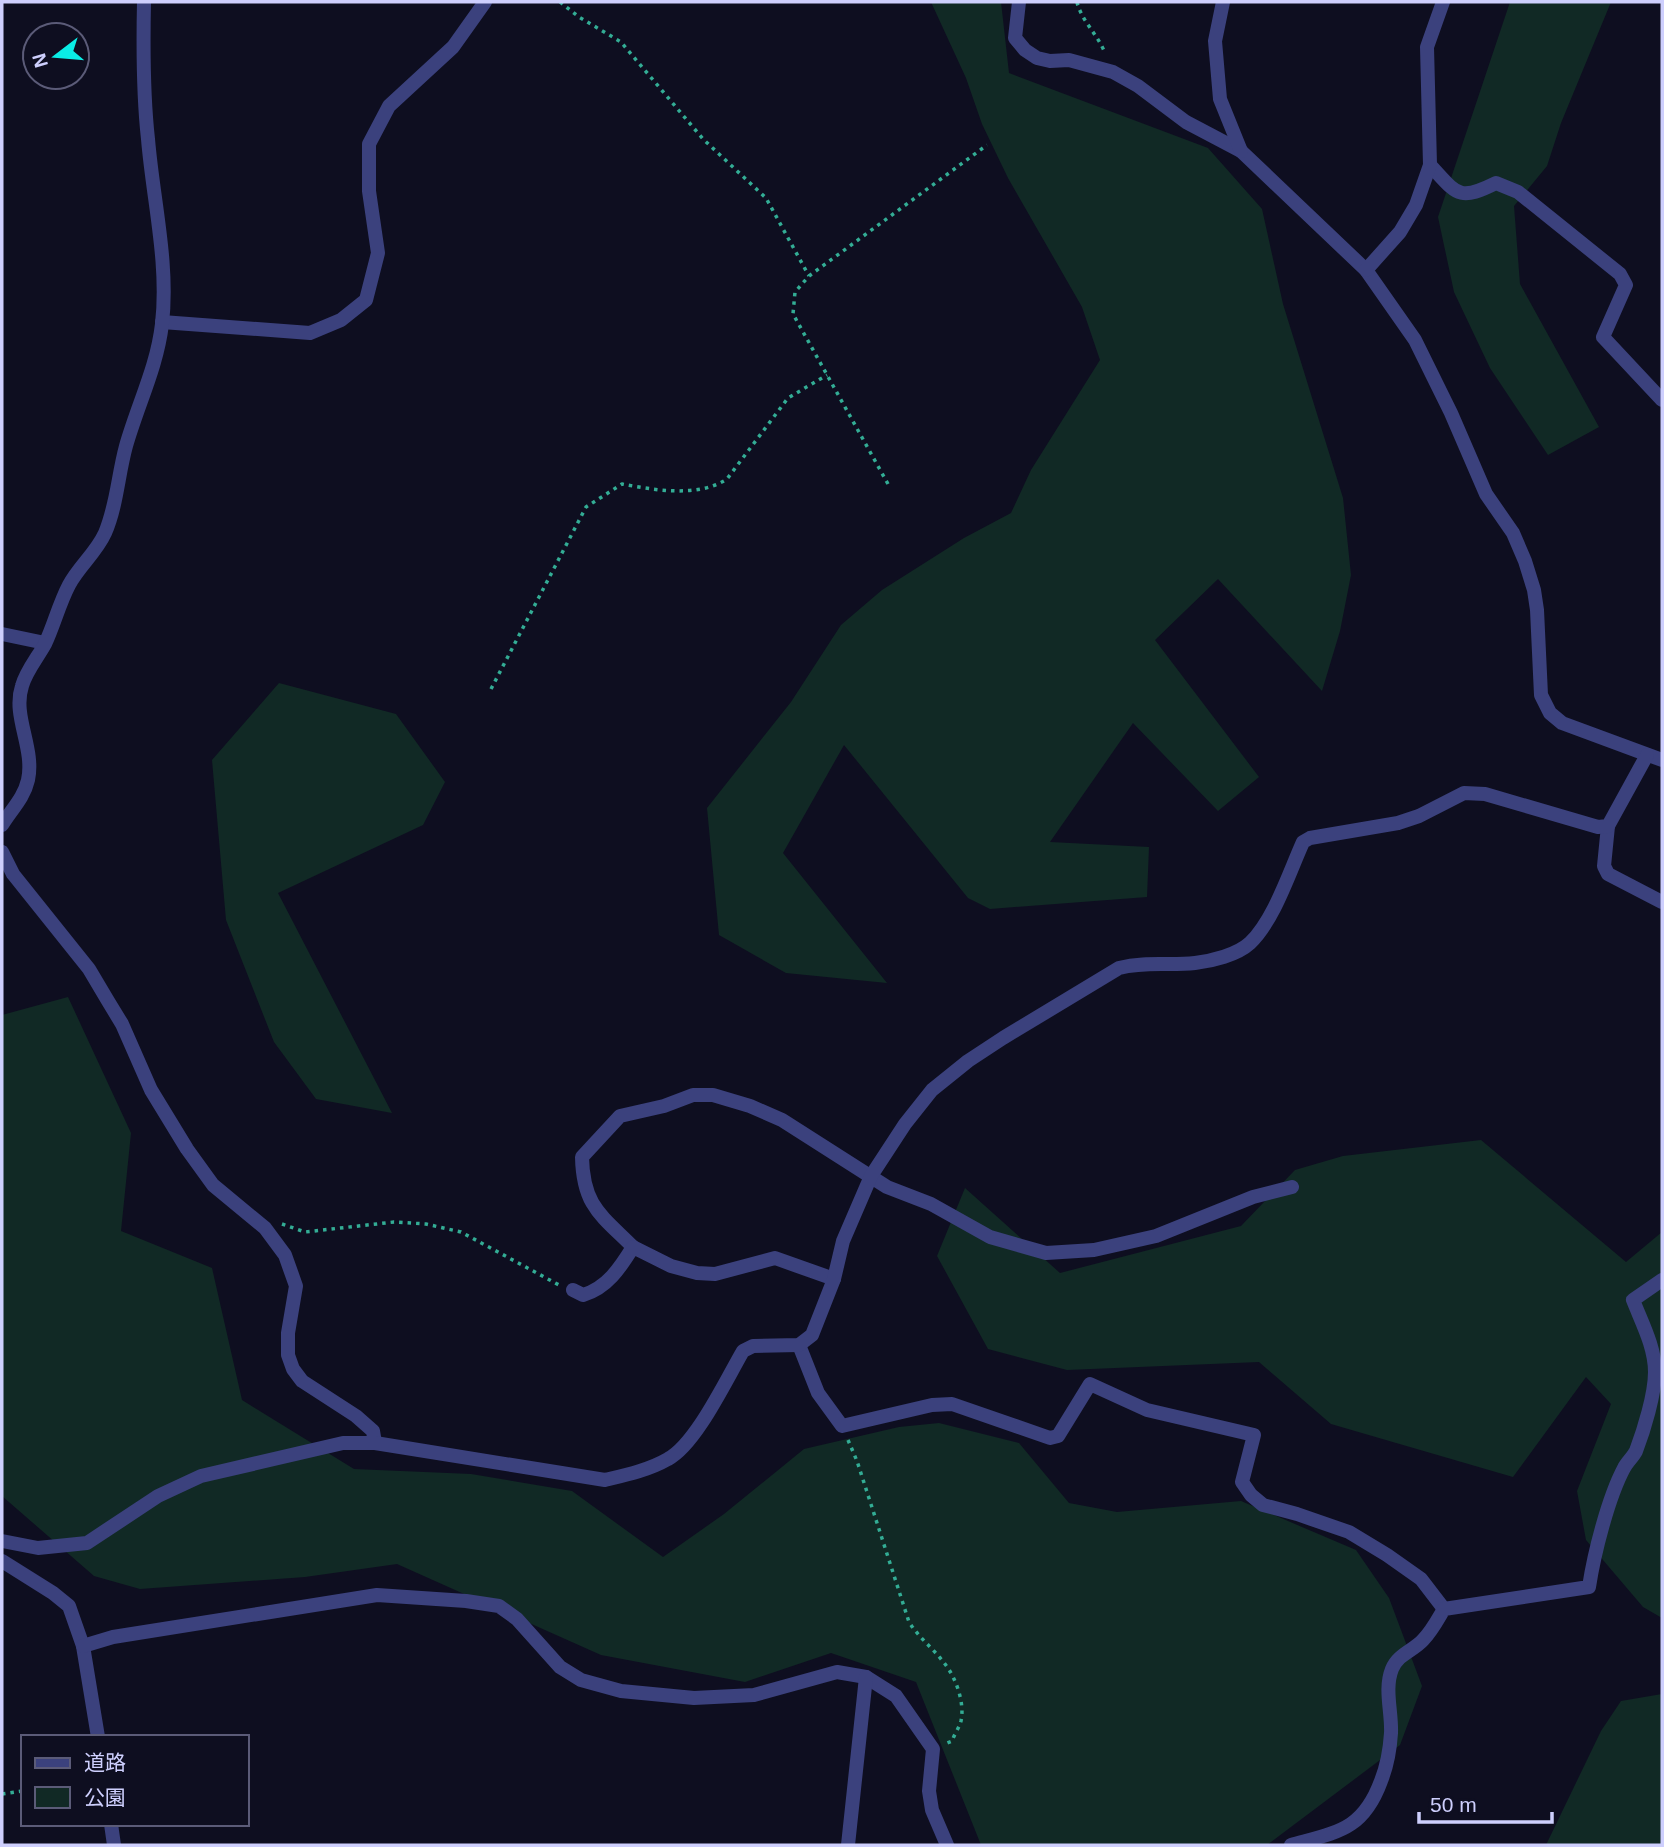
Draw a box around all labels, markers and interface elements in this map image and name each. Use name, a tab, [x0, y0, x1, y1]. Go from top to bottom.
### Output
north arrow	[21, 21, 91, 91]
text: N	[28, 51, 52, 70]
legend	[21, 1735, 248, 1826]
text: 道路	[84, 1751, 126, 1774]
scale bar	[1419, 1780, 1552, 1824]
text: 公園	[84, 1786, 126, 1809]
text: 50 m	[1430, 1793, 1477, 1816]

